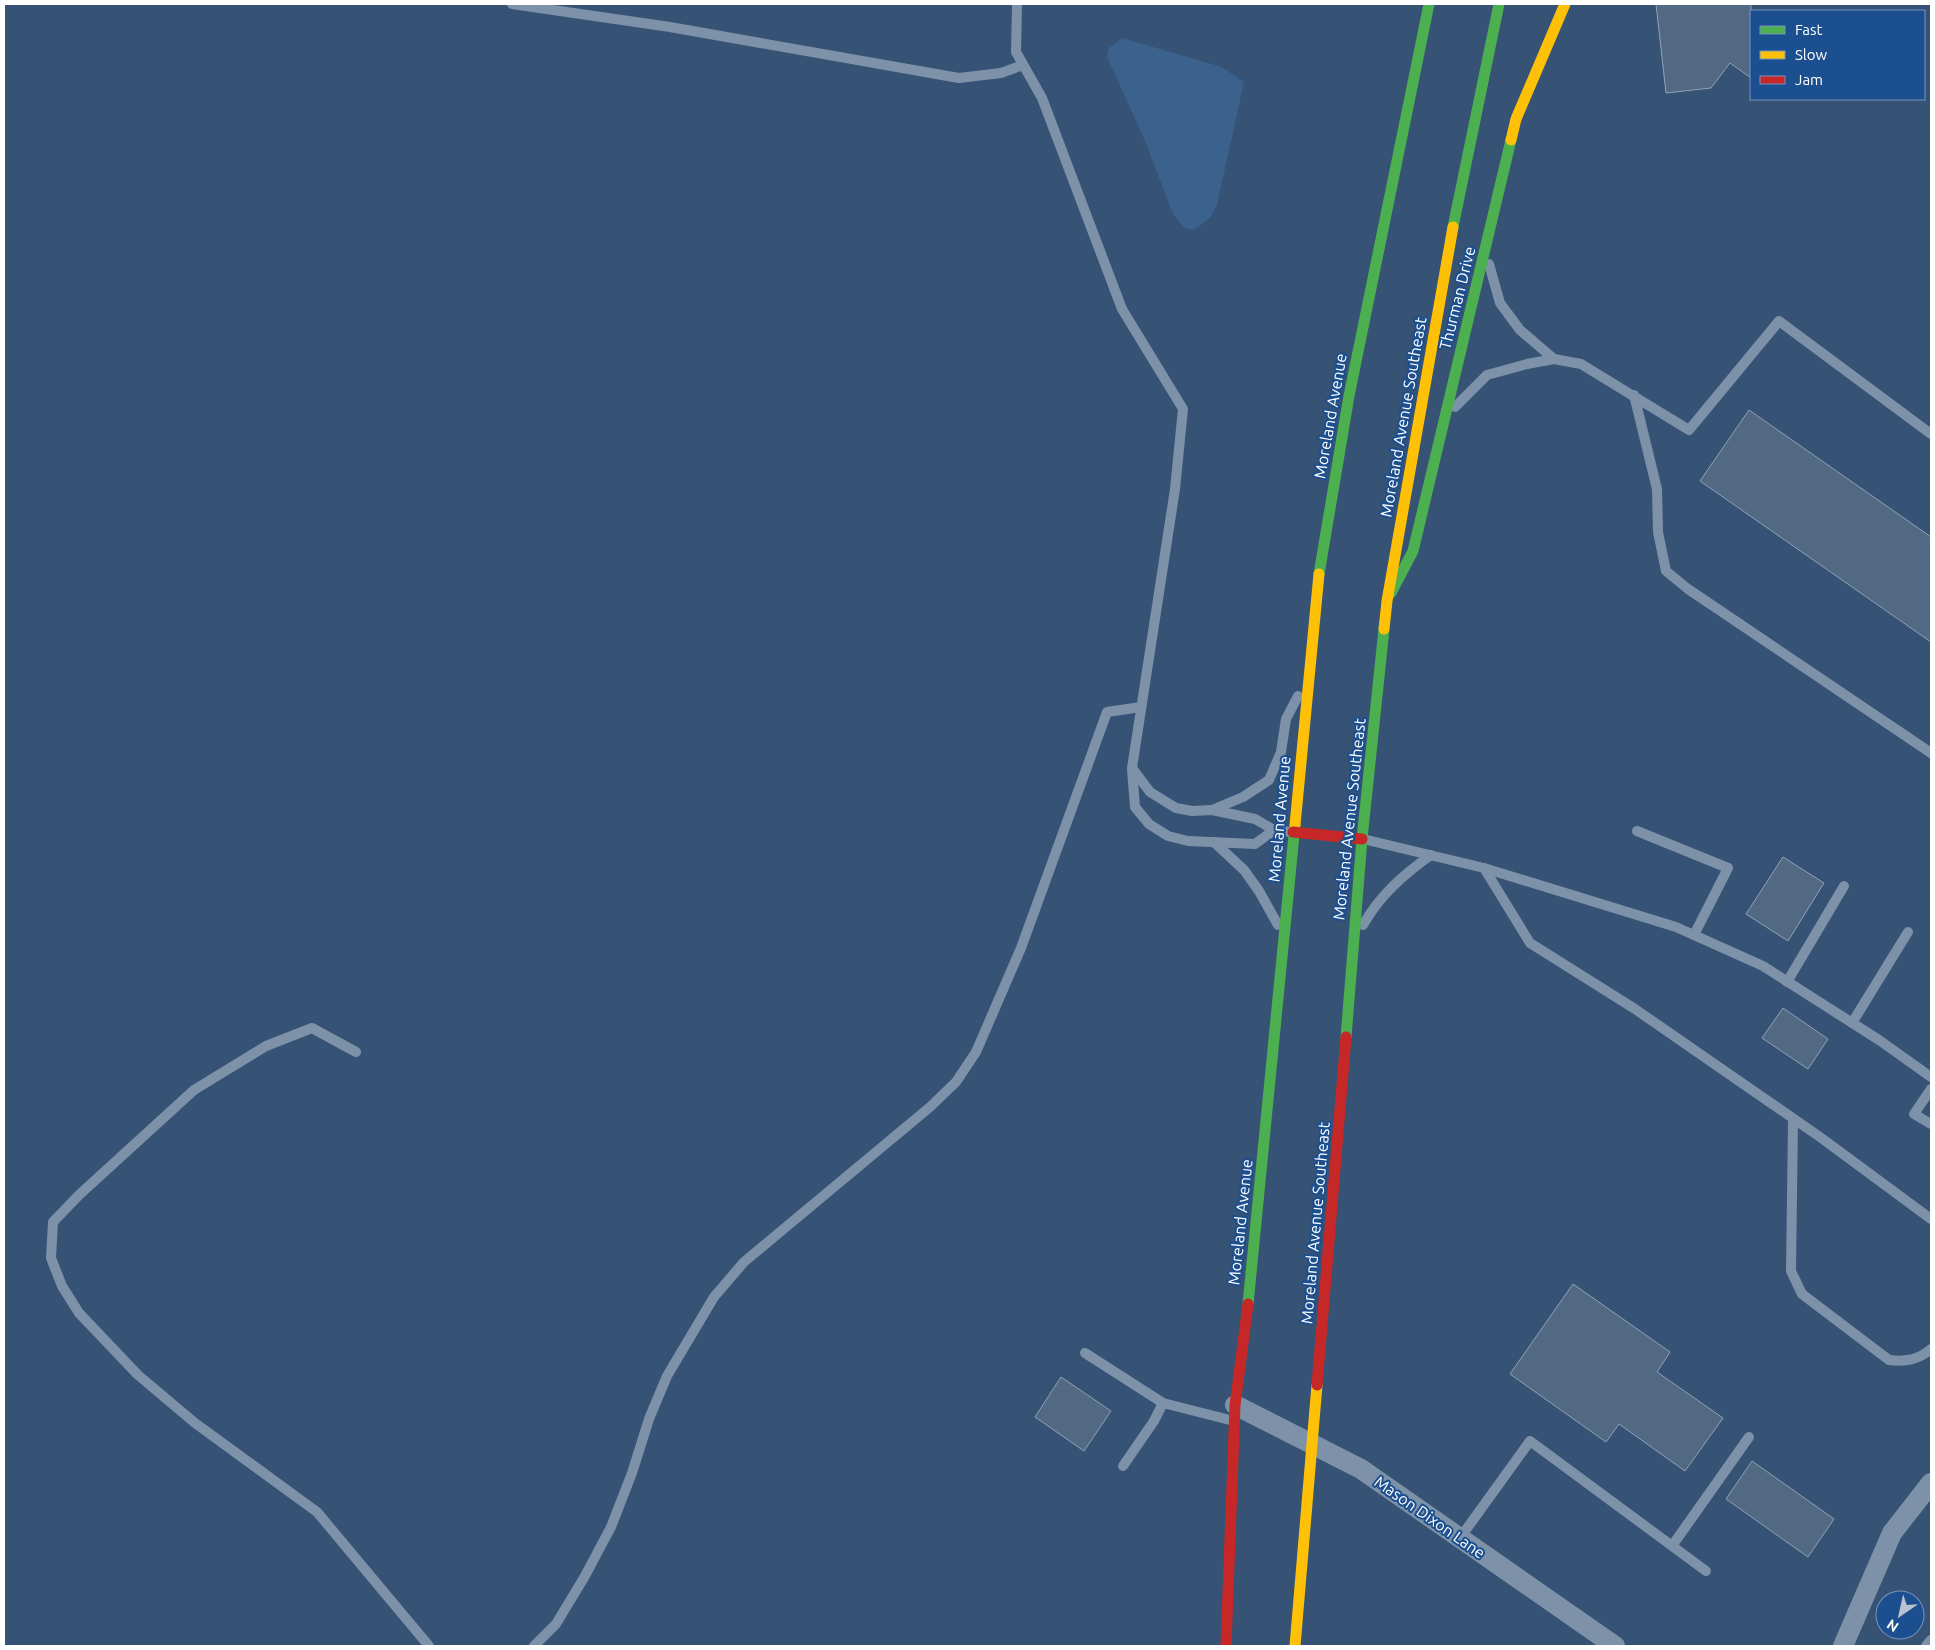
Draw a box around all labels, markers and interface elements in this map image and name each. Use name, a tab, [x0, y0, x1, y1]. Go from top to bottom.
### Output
legend	[1750, 10, 1925, 100]
text: Fast	[1795, 21, 1823, 38]
text: Slow	[1795, 46, 1828, 63]
text: Jam	[1795, 71, 1823, 88]
street label: Thurman Drive	[1435, 244, 1479, 352]
street label: Moreland Avenue Southeast	[1377, 315, 1430, 518]
street label: Moreland Avenue	[1310, 352, 1350, 480]
street label: Moreland Avenue Southeast	[1329, 716, 1369, 921]
street label: Moreland Avenue	[1265, 755, 1293, 883]
street label: Moreland Avenue Southeast	[1297, 1120, 1333, 1325]
street label: Moreland Avenue	[1224, 1158, 1256, 1286]
street label: Mason Dixon Lane	[1371, 1472, 1489, 1562]
north arrow	[1875, 1590, 1925, 1640]
text: N	[1884, 1616, 1902, 1635]

